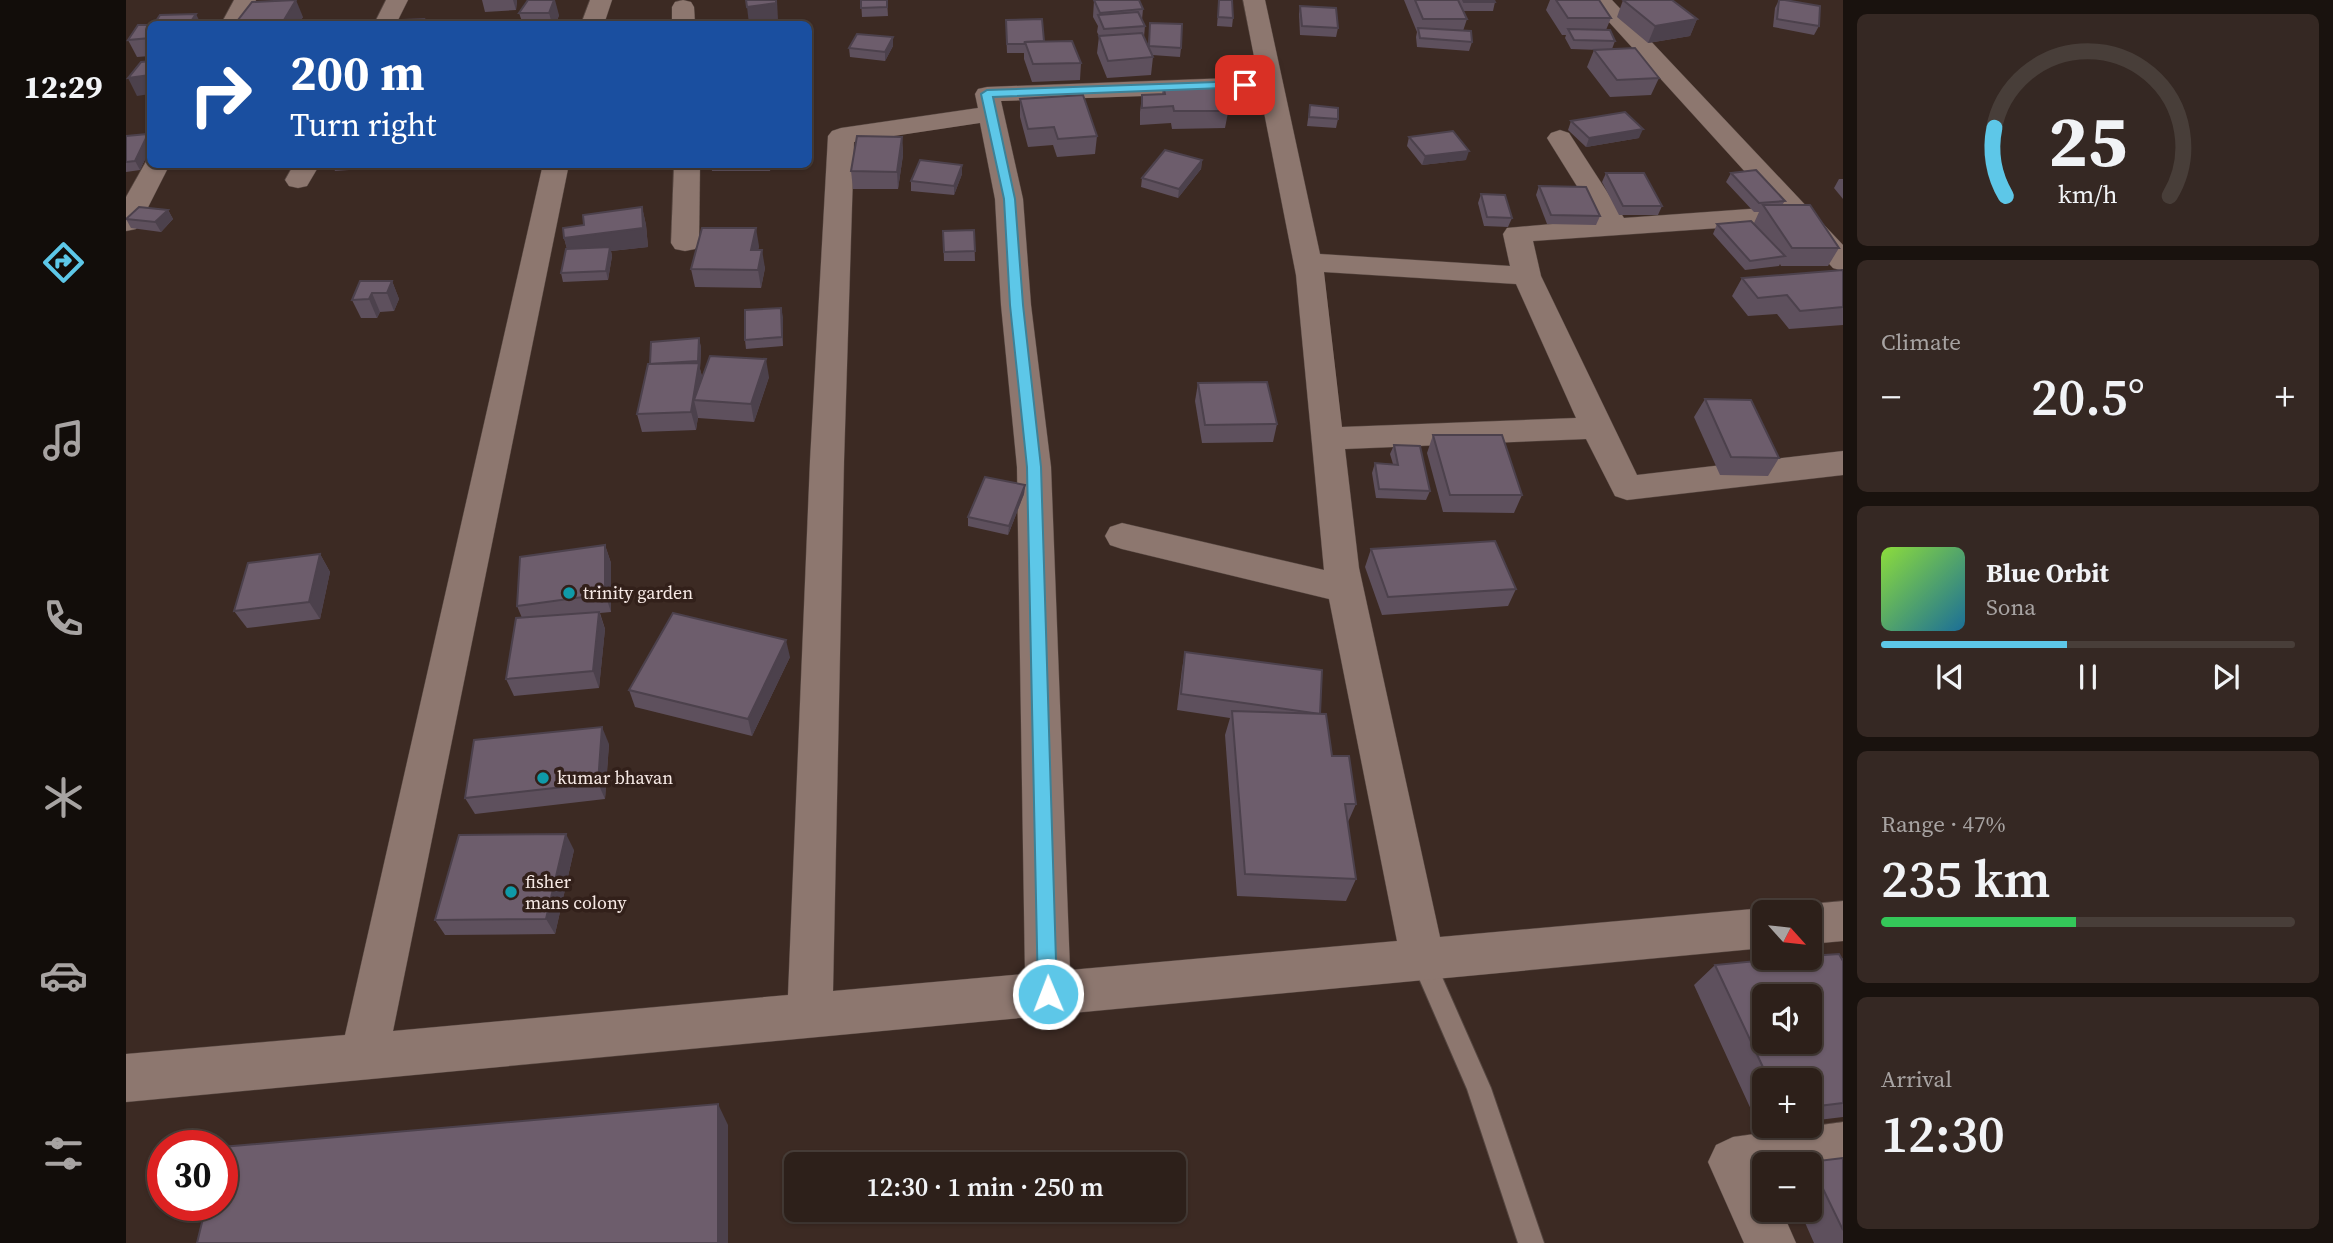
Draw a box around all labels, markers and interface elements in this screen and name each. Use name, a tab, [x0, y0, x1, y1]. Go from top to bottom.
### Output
text: 200 m	[290, 39, 425, 106]
icon: right	[175, 49, 266, 140]
pin	[1215, 55, 1275, 115]
text: 12:29	[24, 65, 102, 109]
icon: arrive	[1226, 66, 1264, 104]
text: 25	[2049, 91, 2127, 190]
text: Turn right	[290, 103, 436, 147]
text: km/h	[2058, 177, 2118, 211]
icon: directions	[39, 238, 88, 287]
text: Climate	[1881, 326, 1961, 358]
text: 20.5°	[2031, 361, 2145, 432]
text: −	[1881, 371, 1901, 423]
text: +	[2275, 371, 2295, 423]
icon: music	[39, 416, 88, 465]
text: Blue Orbit	[1986, 555, 2109, 591]
place label: trinity garden	[583, 580, 693, 605]
marker: trinity garden	[561, 585, 577, 601]
text: Sona	[1986, 591, 2036, 623]
icon: phone	[39, 594, 88, 643]
icon: previous	[1931, 658, 1969, 696]
icon: pause	[2069, 658, 2107, 696]
icon: next	[2207, 658, 2245, 696]
place label: kumar bhavan	[557, 765, 673, 790]
marker: kumar bhavan	[535, 770, 551, 786]
icon: climate	[39, 773, 88, 822]
text: Range · 47%	[1881, 808, 2006, 840]
text: 235 km	[1881, 843, 2050, 914]
place label: fisher mans colony	[525, 869, 627, 915]
marker: fisher mans colony	[503, 884, 519, 900]
north arrow	[1752, 900, 1822, 970]
map controls	[1752, 900, 1822, 1222]
icon: car	[39, 951, 88, 1000]
position arrow	[1011, 957, 1085, 1031]
button: sound	[1752, 984, 1822, 1054]
text: Arrival	[1881, 1063, 1952, 1095]
button: +	[1752, 1068, 1822, 1138]
text: 12:30	[1881, 1098, 2005, 1169]
icon: filters	[39, 1129, 88, 1178]
speed limit sign: 30	[147, 1130, 238, 1221]
button: −	[1752, 1152, 1822, 1222]
text: 12:30 · 1 min · 250 m	[866, 1169, 1104, 1205]

